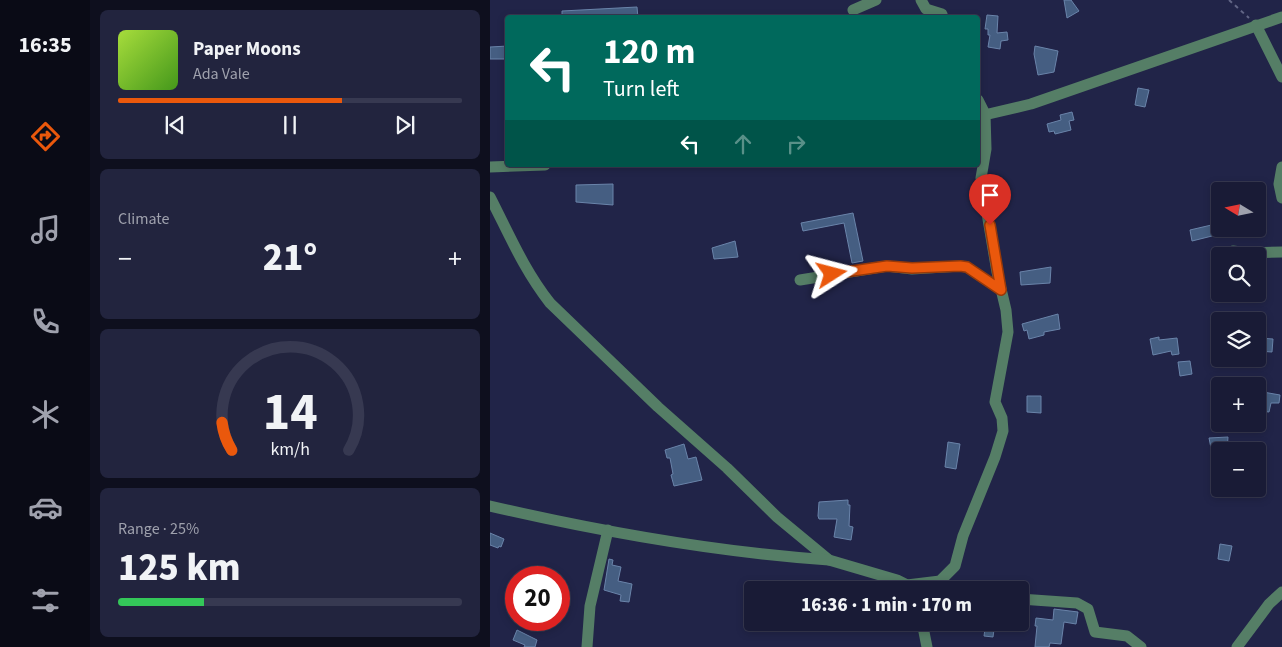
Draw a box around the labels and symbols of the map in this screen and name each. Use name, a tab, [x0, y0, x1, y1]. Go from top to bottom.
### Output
pin	[969, 174, 1011, 225]
north arrow	[1211, 182, 1266, 238]
position arrow	[805, 247, 857, 299]
speed limit sign: 20	[505, 566, 570, 631]

